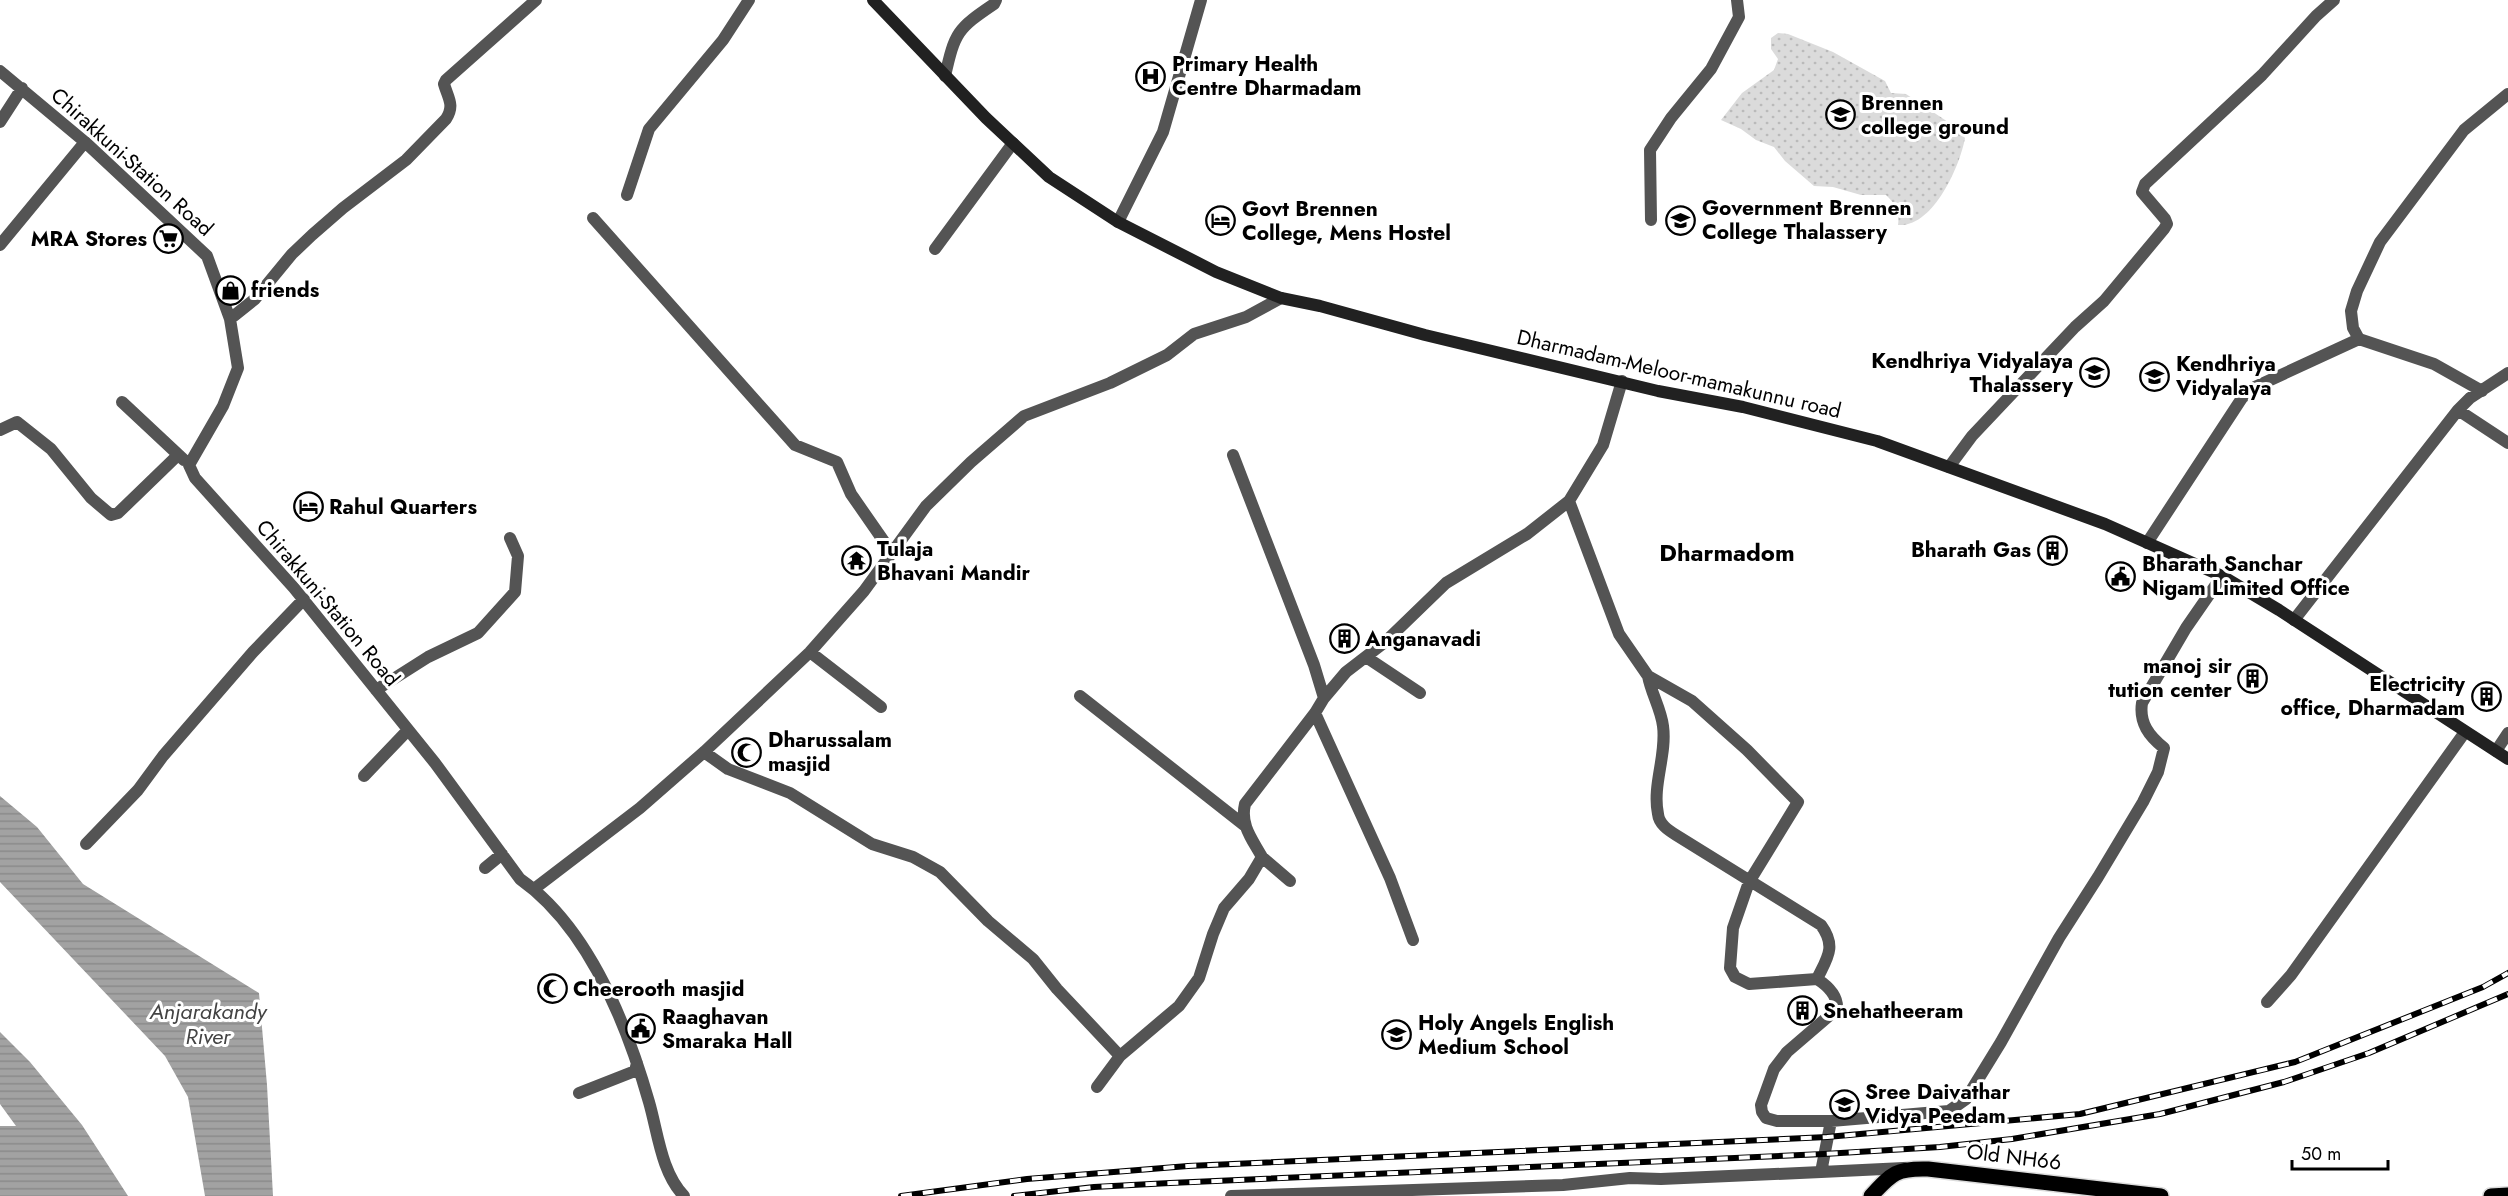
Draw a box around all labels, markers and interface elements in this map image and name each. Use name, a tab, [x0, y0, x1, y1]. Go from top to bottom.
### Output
place label: Primary Health Centre Dharmadam	[1172, 49, 1361, 103]
hospital icon: Primary Health Centre Dharmadam	[1135, 60, 1167, 92]
street label: Chirakkuni-Station Road	[44, 81, 220, 243]
place label: Brennen college ground	[1861, 88, 2009, 142]
school or university icon: Brennen college ground	[1824, 99, 1856, 131]
place label: Government Brennen College Thalassery	[1702, 193, 1912, 247]
place label: Govt Brennen College, Mens Hostel	[1242, 194, 1451, 248]
school or university icon: Government Brennen College Thalassery	[1665, 204, 1697, 236]
hotel icon: Govt Brennen College, Mens Hostel	[1205, 205, 1237, 237]
supermarket icon: MRA Stores	[152, 223, 184, 255]
place label: MRA Stores	[31, 224, 147, 254]
shop icon: friends	[214, 274, 246, 306]
place label: friends	[251, 275, 320, 305]
street label: Dharmadam-Meloor-mamakunnu road	[1514, 322, 1844, 426]
place label: Kendhriya Vidyalaya Thalassery	[1871, 346, 2074, 400]
place label: Kendhriya Vidyalaya	[2175, 349, 2276, 403]
school or university icon: Kendhriya Vidyalaya Thalassery	[2078, 357, 2110, 389]
school or university icon: Kendhriya Vidyalaya	[2139, 360, 2171, 392]
hotel icon: Rahul Quarters	[292, 491, 324, 523]
place label: Rahul Quarters	[329, 492, 477, 522]
street label: Chirakkuni-Station Road	[249, 513, 407, 693]
place label: Tulaja Bhavani Mandir	[877, 534, 1031, 588]
building icon: Bharath Gas	[2036, 534, 2068, 566]
district label: Dharmadom	[1659, 535, 1795, 570]
place label: Bharath Gas	[1911, 535, 2031, 565]
temple icon: Tulaja Bhavani Mandir	[840, 545, 872, 577]
place label: Bharath Sanchar Nigam Limited Office	[2142, 549, 2350, 603]
public building icon: Bharath Sanchar Nigam Limited Office	[2105, 560, 2137, 592]
building icon: Anganavadi	[1328, 623, 1360, 655]
place label: Anganavadi	[1364, 624, 1481, 654]
place label: manoj sir tution center	[2108, 651, 2232, 705]
building icon: manoj sir tution center	[2237, 662, 2269, 694]
place label: Electricity office, Dharmadam	[2281, 669, 2466, 723]
building icon: Electricity office, Dharmadam	[2470, 680, 2502, 712]
place label: Dharussalam masjid	[768, 725, 892, 779]
mosque icon: Dharussalam masjid	[731, 736, 763, 768]
mosque icon: Cheerooth masjid	[536, 973, 568, 1005]
place label: Cheerooth masjid	[573, 974, 744, 1004]
water label: Anjarakandy River	[149, 995, 268, 1052]
building icon: Snehatheeram	[1786, 995, 1818, 1027]
place label: Snehatheeram	[1823, 996, 1963, 1026]
place label: Raaghavan Smaraka Hall	[662, 1002, 793, 1056]
place label: Holy Angels English Medium School	[1418, 1008, 1614, 1062]
public building icon: Raaghavan Smaraka Hall	[625, 1013, 657, 1045]
school or university icon: Holy Angels English Medium School	[1381, 1019, 1413, 1051]
place label: Sree Daivathar Vidya Peedam	[1864, 1077, 2011, 1131]
school or university icon: Sree Daivathar Vidya Peedam	[1828, 1088, 1860, 1120]
scale bar	[2292, 1133, 2388, 1171]
street label: Old NH66	[1965, 1136, 2063, 1178]
text: 50 m	[2301, 1141, 2341, 1167]

